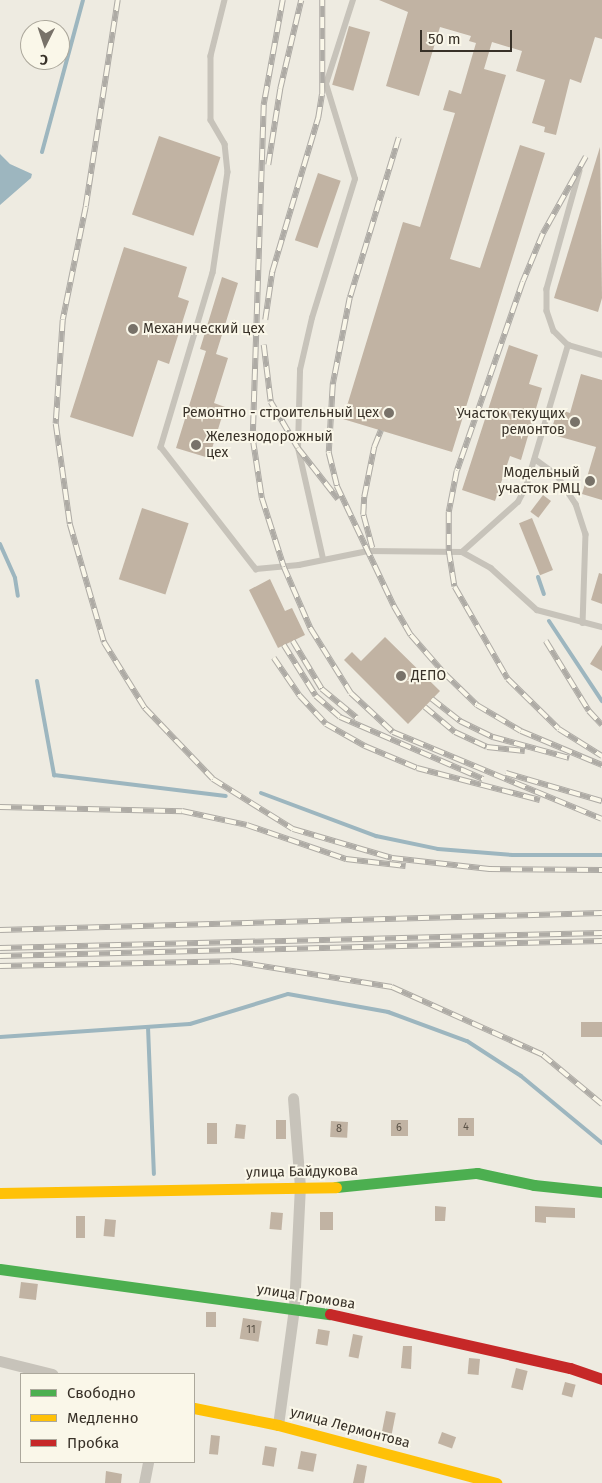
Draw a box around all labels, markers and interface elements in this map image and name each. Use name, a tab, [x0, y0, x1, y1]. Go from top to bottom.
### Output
north arrow	[20, 20, 70, 70]
scale bar	[422, 20, 514, 52]
text: 50 m	[428, 30, 461, 48]
text: С	[39, 51, 49, 68]
place label: Механический цех	[143, 321, 264, 337]
marker: Механический цех	[127, 323, 139, 335]
place label: Ремонтно - строительный цех	[182, 405, 379, 421]
place label: Участок текущих ремонтов	[457, 406, 565, 438]
marker: Ремонтно - строительный цех	[383, 407, 395, 419]
marker: Участок текущих ремонтов	[569, 416, 581, 428]
place label: Железнодорожный цех	[206, 429, 333, 462]
marker: Железнодорожный цех	[190, 439, 202, 451]
place label: Модельный участок РМЦ	[498, 465, 580, 498]
marker: Модельный участок РМЦ	[584, 475, 596, 487]
place label: ДЕПО	[411, 668, 446, 684]
marker: ДЕПО	[395, 670, 407, 682]
house number: 4	[463, 1120, 469, 1134]
house number: 6	[396, 1121, 402, 1135]
house number: 8	[336, 1122, 342, 1136]
street label: улица Байдукова	[246, 1163, 358, 1181]
street label: улица Громова	[256, 1281, 356, 1313]
house number: 11	[246, 1323, 256, 1337]
legend	[20, 1373, 195, 1463]
text: Свободно	[67, 1384, 136, 1402]
street label: улица Лермонтова	[288, 1404, 412, 1452]
text: Медленно	[67, 1409, 139, 1427]
text: Пробка	[67, 1434, 119, 1452]

